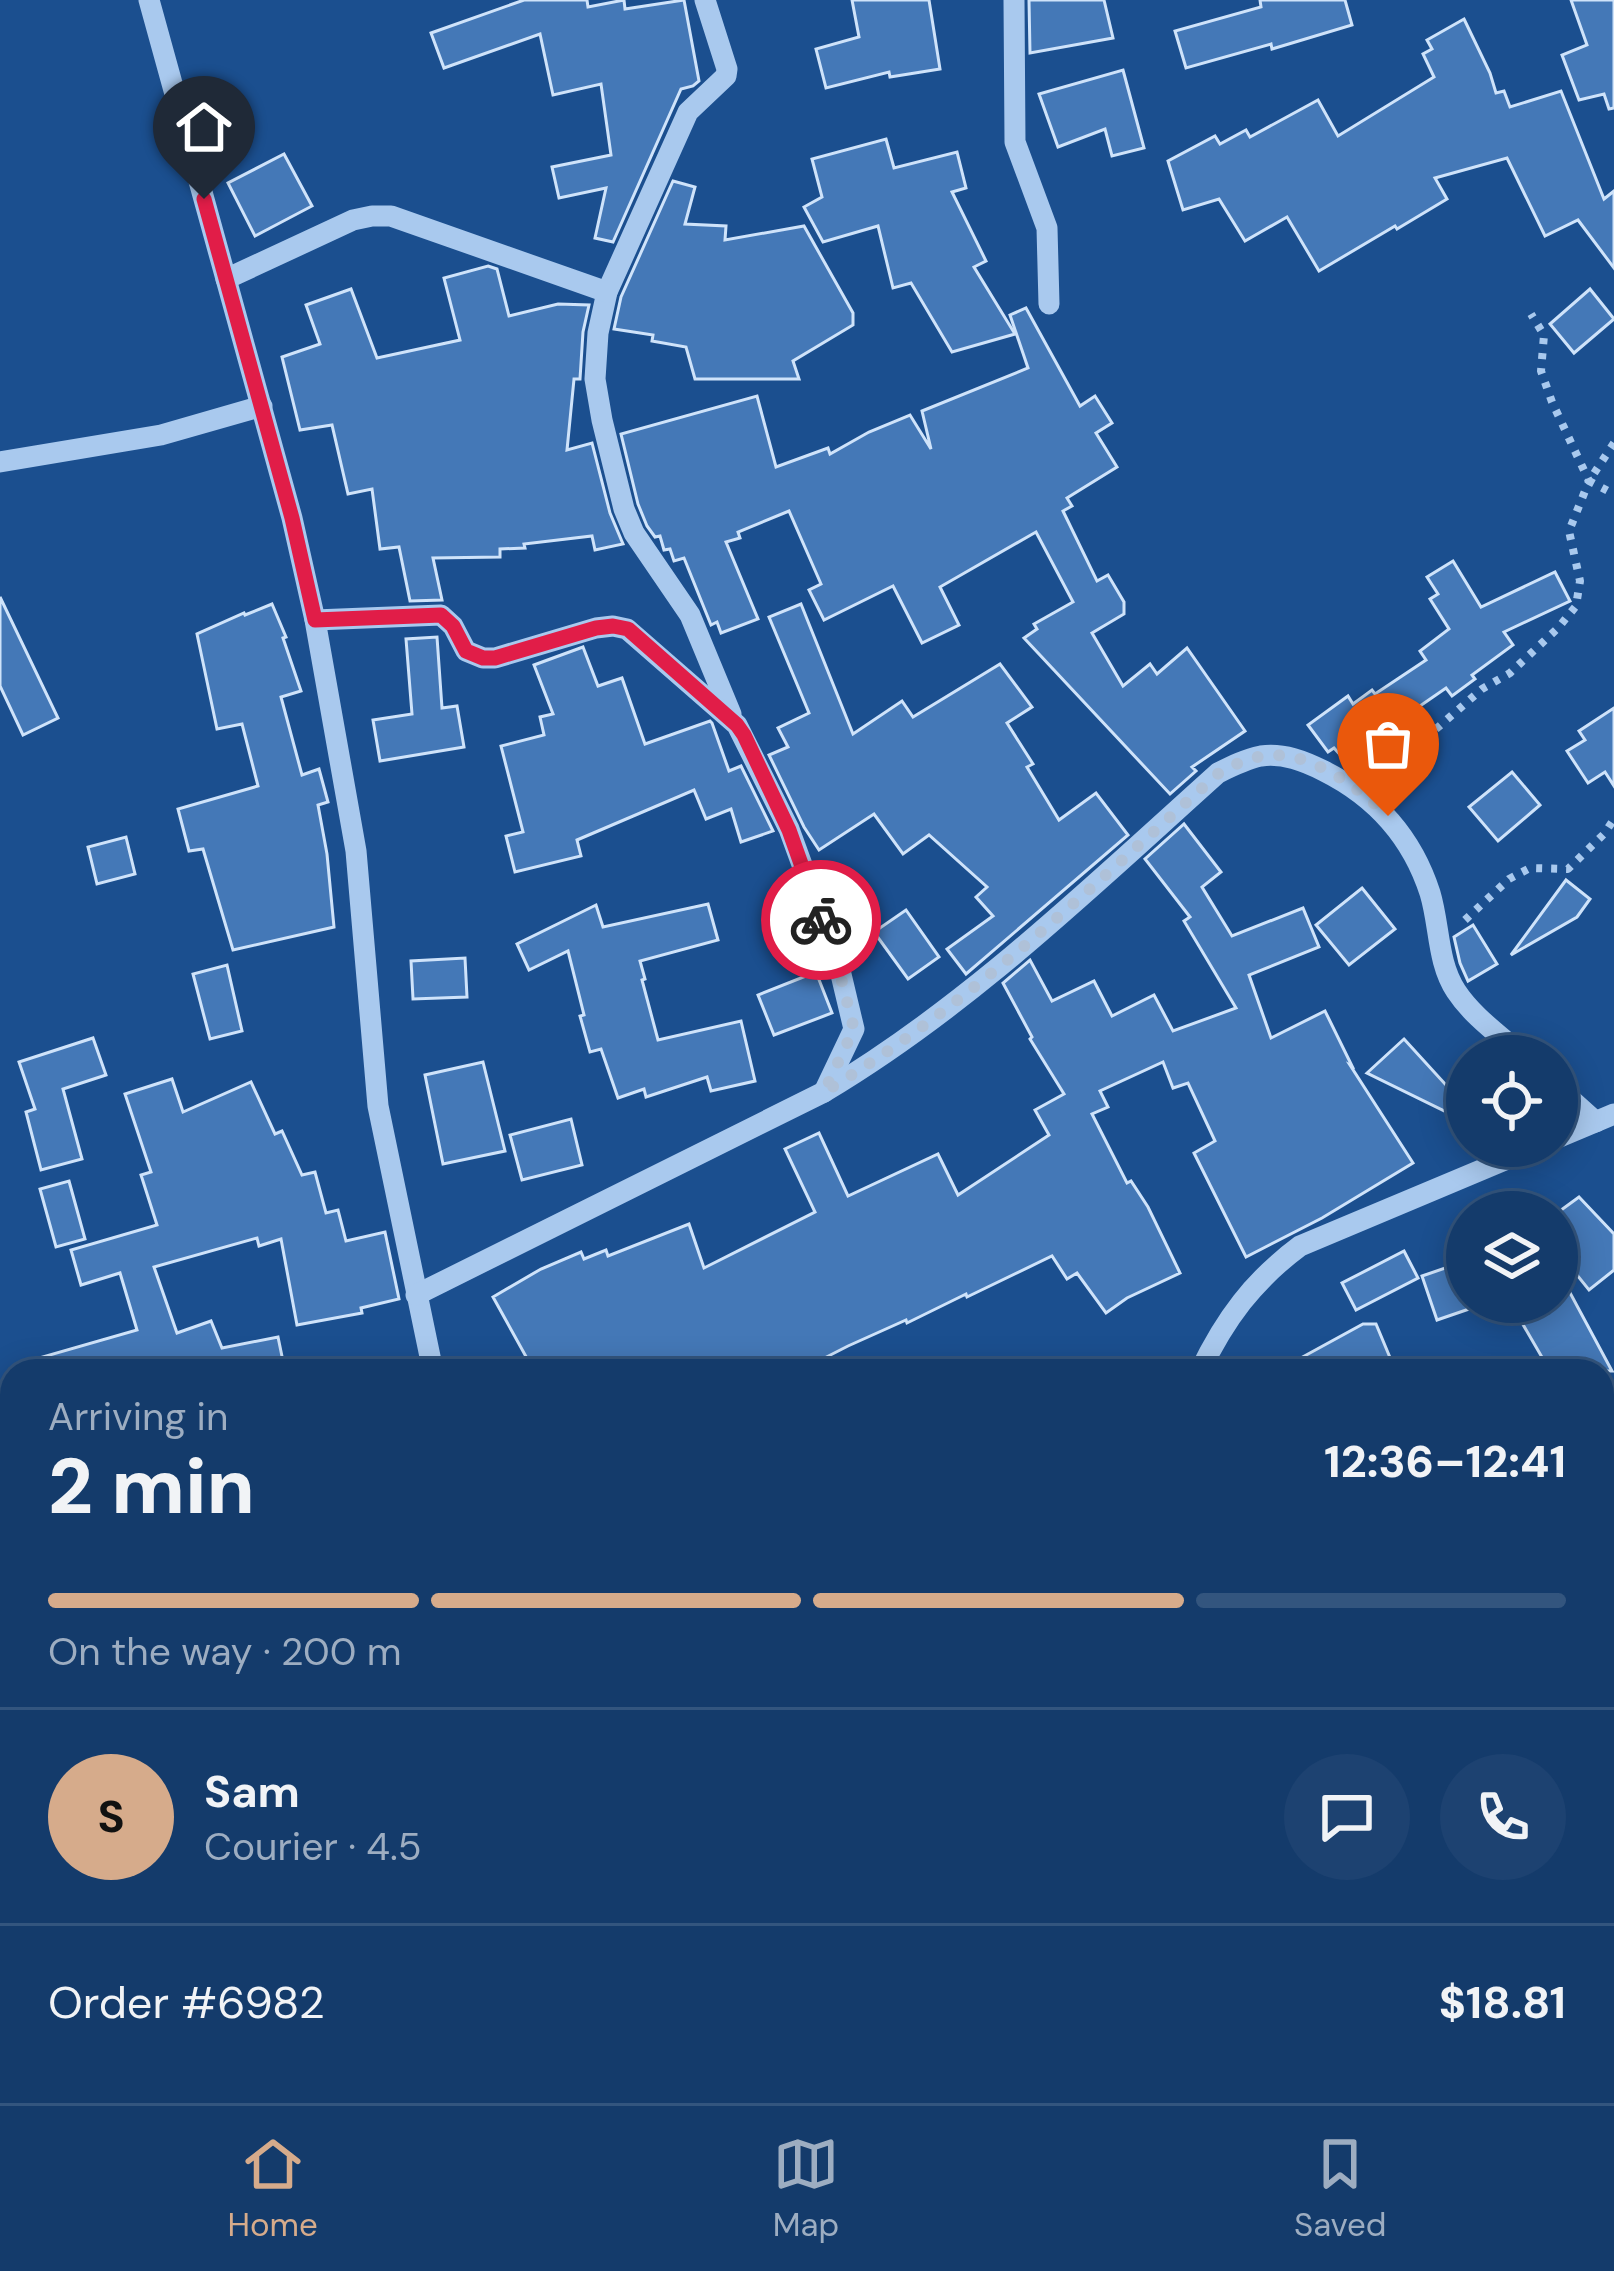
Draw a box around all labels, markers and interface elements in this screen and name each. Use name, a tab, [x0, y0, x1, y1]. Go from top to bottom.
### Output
pin	[153, 76, 255, 199]
icon: home	[171, 94, 237, 160]
pin	[1337, 693, 1439, 816]
icon: bag	[1355, 711, 1421, 777]
courier	[761, 860, 881, 980]
icon: bike	[788, 887, 854, 953]
map controls	[1446, 1035, 1578, 1323]
button: locate	[1446, 1035, 1578, 1167]
button: layers	[1446, 1191, 1578, 1323]
text: Arriving in	[48, 1391, 228, 1442]
text: 12:36–12:41	[1324, 1432, 1566, 1491]
text: 2 min	[48, 1436, 255, 1537]
text: On the way · 200 m	[48, 1626, 402, 1677]
button: chat	[1284, 1754, 1410, 1880]
button: phone	[1440, 1754, 1566, 1880]
text: Sam	[204, 1762, 300, 1821]
text: S	[97, 1787, 125, 1846]
text: Courier · 4.5	[204, 1821, 421, 1872]
text: Order #6982	[48, 1973, 325, 2032]
text: $18.81	[1439, 1973, 1566, 2032]
tab: Home	[227, 2131, 318, 2246]
tab: Map	[773, 2131, 839, 2246]
tab: Saved	[1294, 2131, 1387, 2246]

